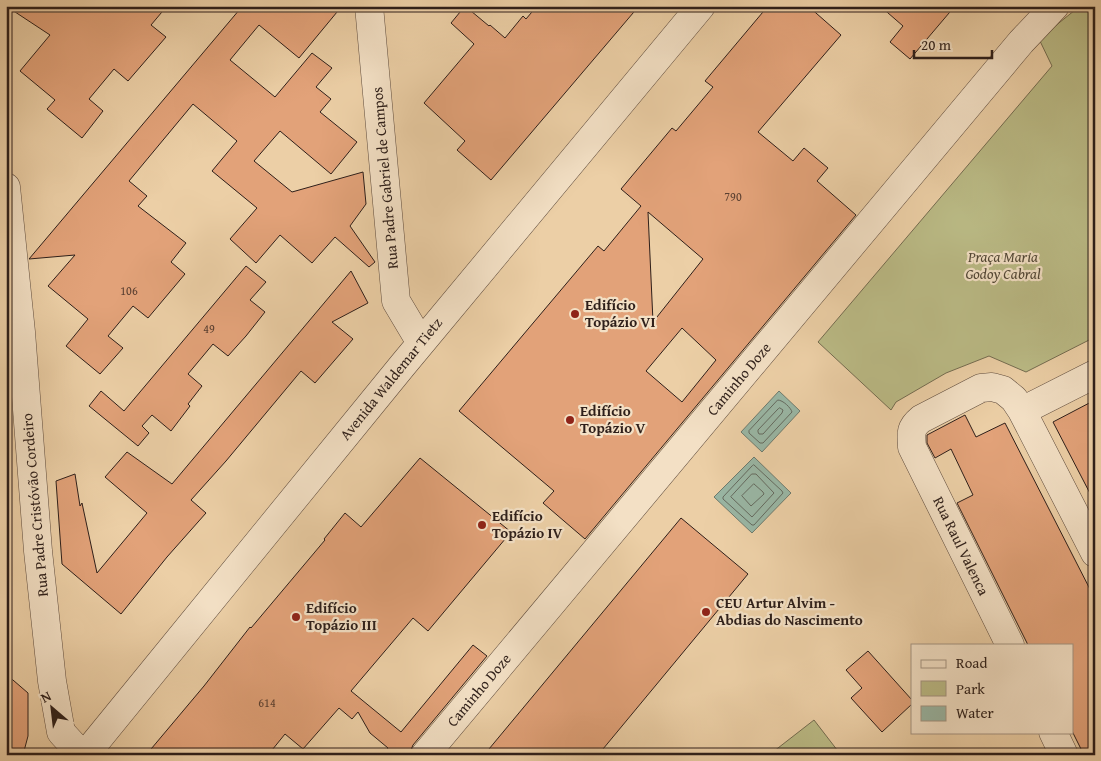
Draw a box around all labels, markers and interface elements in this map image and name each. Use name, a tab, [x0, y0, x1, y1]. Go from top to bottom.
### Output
scale bar	[914, 28, 991, 60]
text: 20 m	[921, 34, 952, 55]
street label: Rua Padre Gabriel de Campos	[366, 86, 403, 270]
house number: 790	[724, 188, 742, 205]
park label: Praça Maria Godoy Cabral	[965, 246, 1041, 284]
house number: 106	[120, 282, 138, 299]
place label: Edifício Topázio VI	[585, 294, 656, 332]
marker: Edifício Topázio VI	[569, 308, 581, 320]
street label: Avenida Waldemar Tietz	[334, 313, 447, 445]
house number: 49	[203, 320, 215, 337]
street label: Caminho Doze	[702, 337, 776, 420]
place label: Edifício Topázio V	[580, 400, 646, 438]
street label: Rua Padre Cristóvão Cordeiro	[16, 412, 53, 598]
marker: Edifício Topázio V	[564, 414, 576, 426]
street label: Rua Raul Valenca	[928, 493, 995, 599]
place label: Edifício Topázio IV	[492, 505, 563, 543]
marker: Edifício Topázio IV	[476, 519, 488, 531]
place label: CEU Artur Alvim - Abdias do Nascimento	[716, 592, 863, 630]
place label: Edifício Topázio III	[306, 597, 377, 635]
marker: CEU Artur Alvim - Abdias do Nascimento	[700, 606, 712, 618]
marker: Edifício Topázio III	[290, 611, 302, 623]
legend	[911, 644, 1074, 734]
street label: Caminho Doze	[442, 648, 516, 731]
text: Road	[956, 652, 987, 673]
text: Park	[956, 678, 985, 699]
north arrow	[28, 684, 78, 734]
text: N	[37, 685, 55, 708]
house number: 614	[258, 694, 276, 711]
text: Water	[956, 702, 994, 723]

